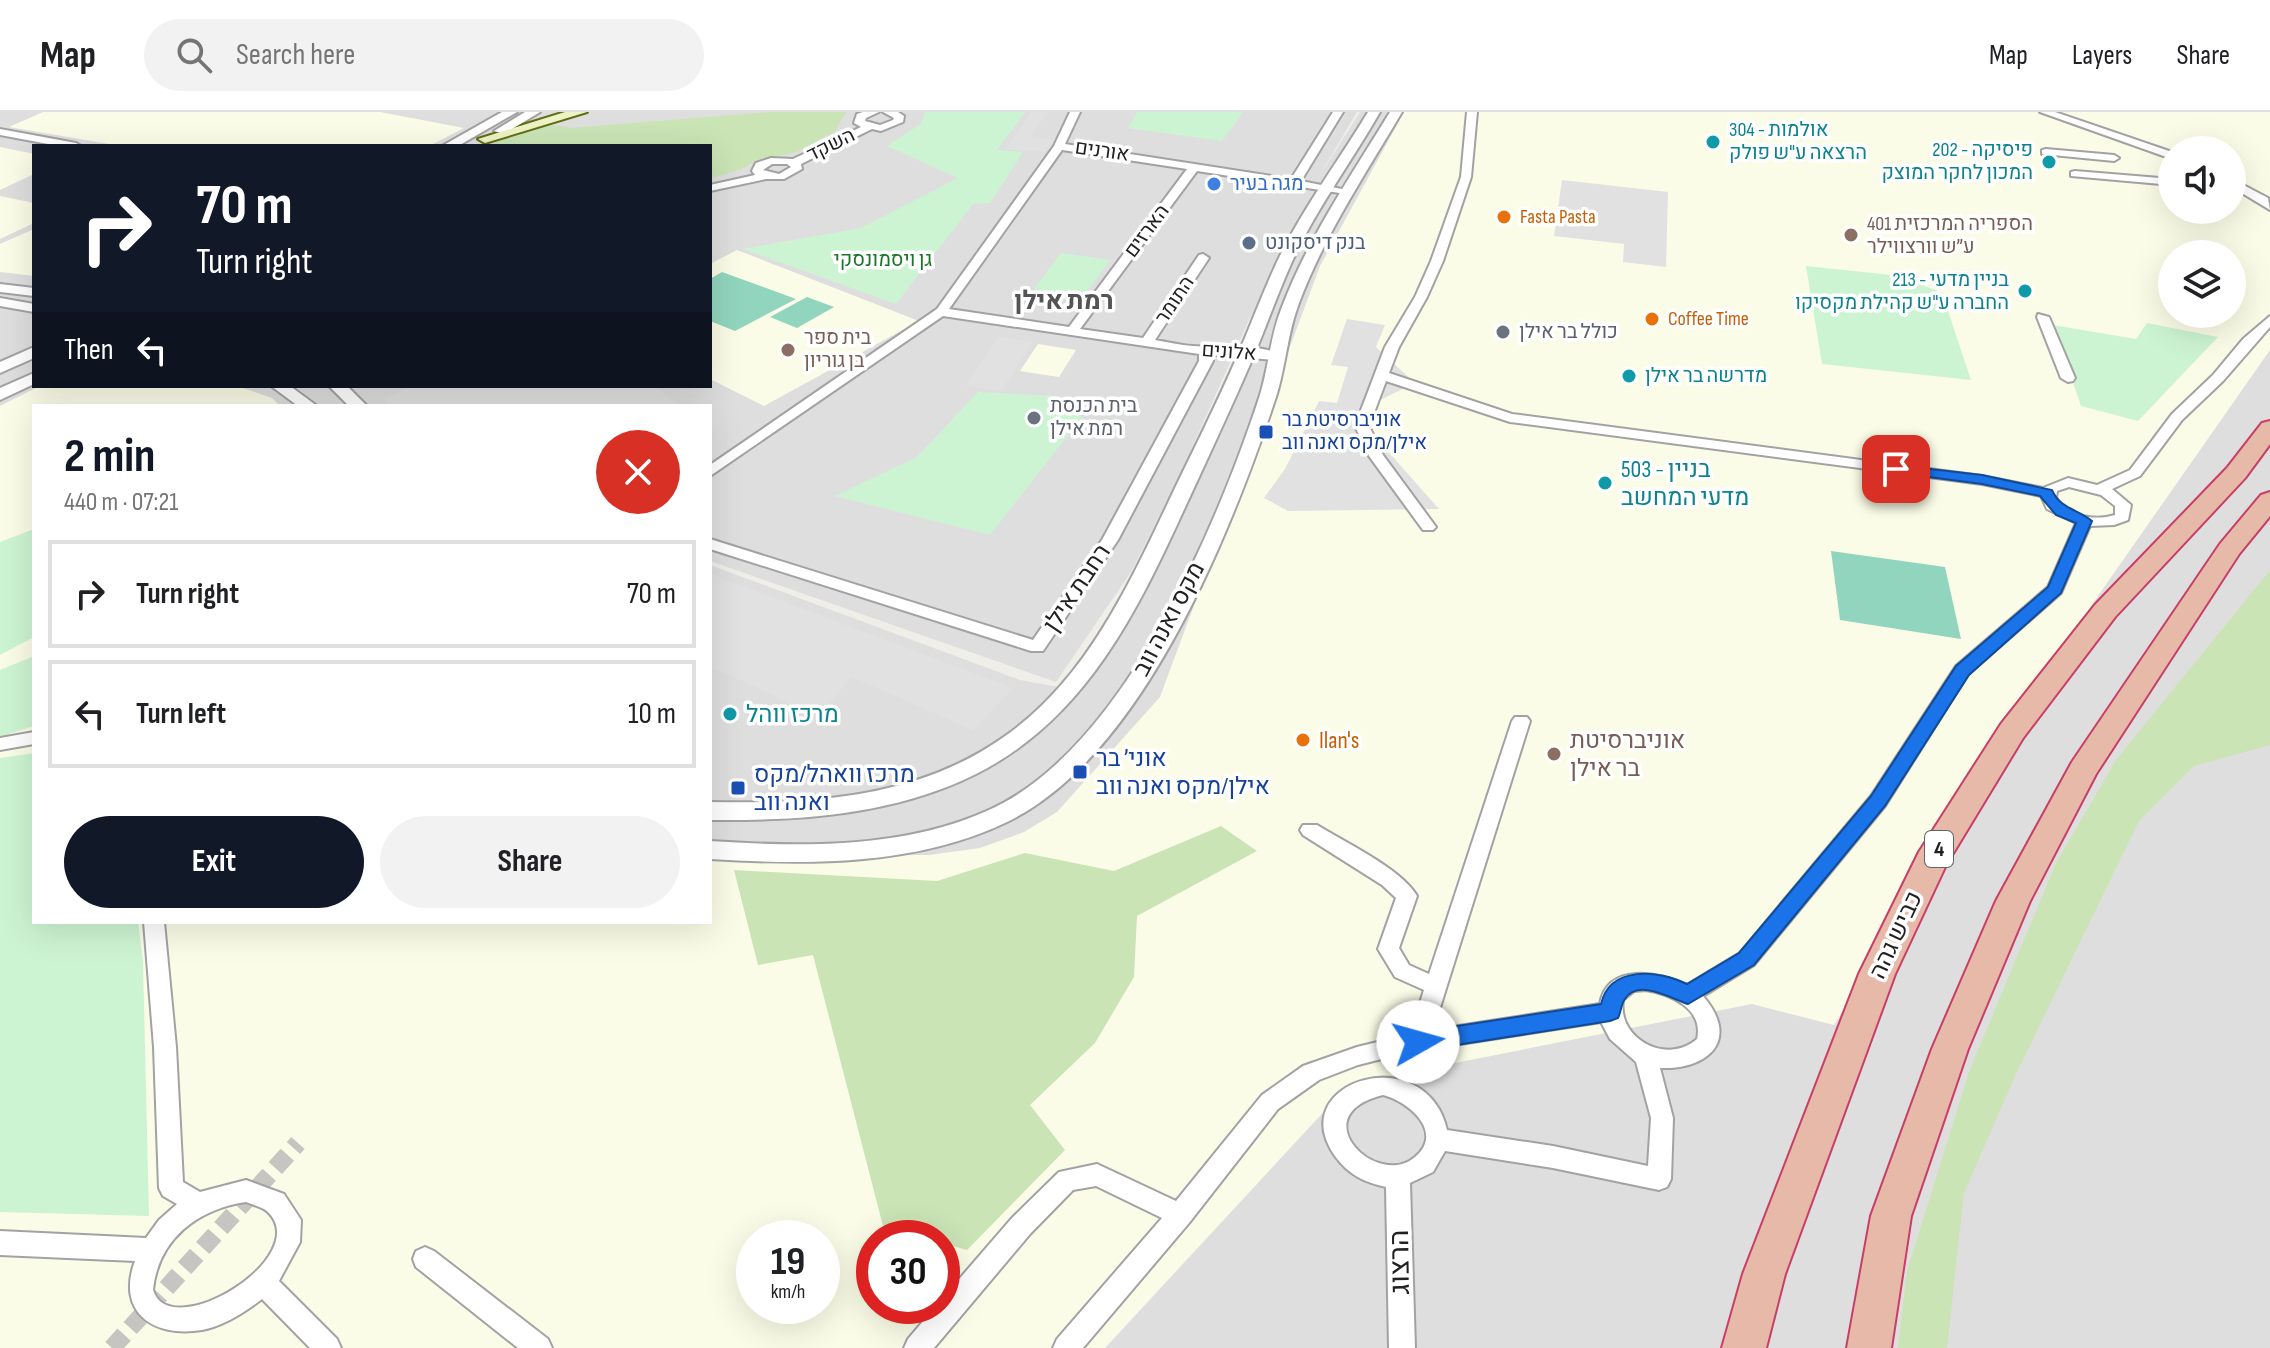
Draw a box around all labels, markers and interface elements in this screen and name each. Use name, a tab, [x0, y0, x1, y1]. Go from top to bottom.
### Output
search box	[144, 19, 704, 91]
text: Map	[40, 33, 96, 78]
icon: search	[172, 33, 216, 77]
text: Search here	[236, 37, 355, 73]
text: Map	[1989, 39, 2028, 72]
text: Layers	[2072, 39, 2132, 72]
text: Share	[2176, 39, 2230, 72]
place label: 304 - אולמות הרצאה ע"ש פולק	[1729, 118, 1867, 165]
street label: השקד	[803, 123, 859, 167]
marker: 304 - אולמות הרצאה ע"ש פולק	[1704, 133, 1722, 151]
street label: אורנים	[1073, 135, 1131, 167]
map controls	[2158, 136, 2246, 328]
button: sound	[2158, 136, 2246, 224]
place label: 202 - פיסיקה המכון לחקר המוצק	[1881, 138, 2033, 185]
marker: 202 - פיסיקה המכון לחקר המוצק	[2040, 153, 2058, 171]
place label: מגה בעיר	[1230, 172, 1303, 196]
text: 70 m	[196, 173, 293, 240]
marker: מגה בעיר	[1205, 175, 1223, 193]
icon: right	[64, 176, 168, 280]
street label: הארזים	[1119, 200, 1175, 262]
place label: Fasta Pasta	[1520, 205, 1596, 229]
marker: Fasta Pasta	[1495, 208, 1513, 226]
place label: 401 הספריה המרכזית ע״ש וורצווילר	[1867, 212, 2033, 259]
marker: 401 הספריה המרכזית ע״ש וורצווילר	[1842, 226, 1860, 244]
place label: בנק דיסקונט	[1265, 231, 1366, 255]
marker: בנק דיסקונט	[1240, 234, 1258, 252]
button: layers	[2158, 240, 2246, 328]
text: Turn right	[196, 241, 313, 284]
park label: גן ויסמונסקי	[834, 248, 932, 272]
place label: 213 - בניין מדעי החברה ע"ש קהילת מקסיקו	[1795, 268, 2009, 315]
street label: התומר	[1150, 271, 1200, 329]
marker: 213 - בניין מדעי החברה ע"ש קהילת מקסיקו	[2016, 282, 2034, 300]
district label: רמת אילן	[1014, 286, 1114, 317]
place label: Coffee Time	[1668, 307, 1749, 331]
marker: Coffee Time	[1643, 310, 1661, 328]
place label: כולל בר אילן	[1519, 320, 1618, 344]
marker: כולל בר אילן	[1494, 323, 1512, 341]
place label: בית ספר בן גוריון	[804, 326, 872, 373]
icon: left	[130, 328, 174, 372]
text: Then	[64, 332, 114, 368]
street label: אלונים	[1201, 338, 1257, 366]
marker: בית ספר בן גוריון	[779, 341, 797, 359]
place label: מדרשה בר אילן	[1645, 364, 1767, 388]
marker: מדרשה בר אילן	[1620, 367, 1638, 385]
place label: בית הכנסת רמת אילן	[1050, 394, 1138, 441]
place label: אוניברסיטת בר אילן/מקס ואנה ווב	[1282, 408, 1427, 455]
marker: בית הכנסת רמת אילן	[1025, 409, 1043, 427]
marker: אוניברסיטת בר אילן/מקס ואנה ווב	[1257, 423, 1275, 441]
text: 2 min	[64, 428, 155, 485]
button: close	[596, 430, 680, 514]
pin	[1862, 435, 1930, 503]
icon: arrive	[1874, 447, 1918, 491]
place label: 503 - בניין מדעי המחשב	[1621, 455, 1749, 512]
marker: 503 - בניין מדעי המחשב	[1596, 474, 1614, 492]
text: 440 m · 07:21	[64, 487, 178, 518]
street label: רחבת אילן	[1037, 539, 1117, 637]
street label: מקס ואנה ווב	[1127, 557, 1211, 681]
icon: right	[68, 572, 112, 616]
text: Turn right	[136, 576, 239, 612]
text: 70 m	[627, 576, 676, 612]
icon: left	[68, 692, 112, 736]
text: Turn left	[136, 696, 226, 732]
text: 10 m	[628, 696, 676, 732]
place label: מרכז ווהל	[746, 700, 839, 729]
marker: מרכז ווהל	[721, 705, 739, 723]
place label: Ilan's	[1319, 726, 1359, 755]
place label: אוניברסיטת בר אילן	[1570, 726, 1685, 783]
marker: Ilan's	[1294, 731, 1312, 749]
place label: אוני׳ בר אילן/מקס ואנה ווב	[1096, 744, 1270, 801]
marker: אוניברסיטת בר אילן	[1545, 745, 1563, 763]
place label: מרכז וואהל/מקס ואנה ווב	[754, 760, 915, 817]
marker: אוני׳ בר אילן/מקס ואנה ווב	[1071, 763, 1089, 781]
marker: מרכז וואהל/מקס ואנה ווב	[729, 779, 747, 797]
button: Exit	[64, 816, 364, 908]
button: Share	[380, 816, 680, 908]
road number: 4	[1925, 831, 1953, 867]
street label: כביש גהה	[1863, 887, 1929, 983]
position arrow	[1376, 1000, 1460, 1084]
speed limit sign: 30	[856, 1220, 960, 1324]
street label: הרצוג	[1383, 1229, 1417, 1295]
text: 19	[771, 1238, 805, 1286]
text: km/h	[771, 1280, 805, 1304]

